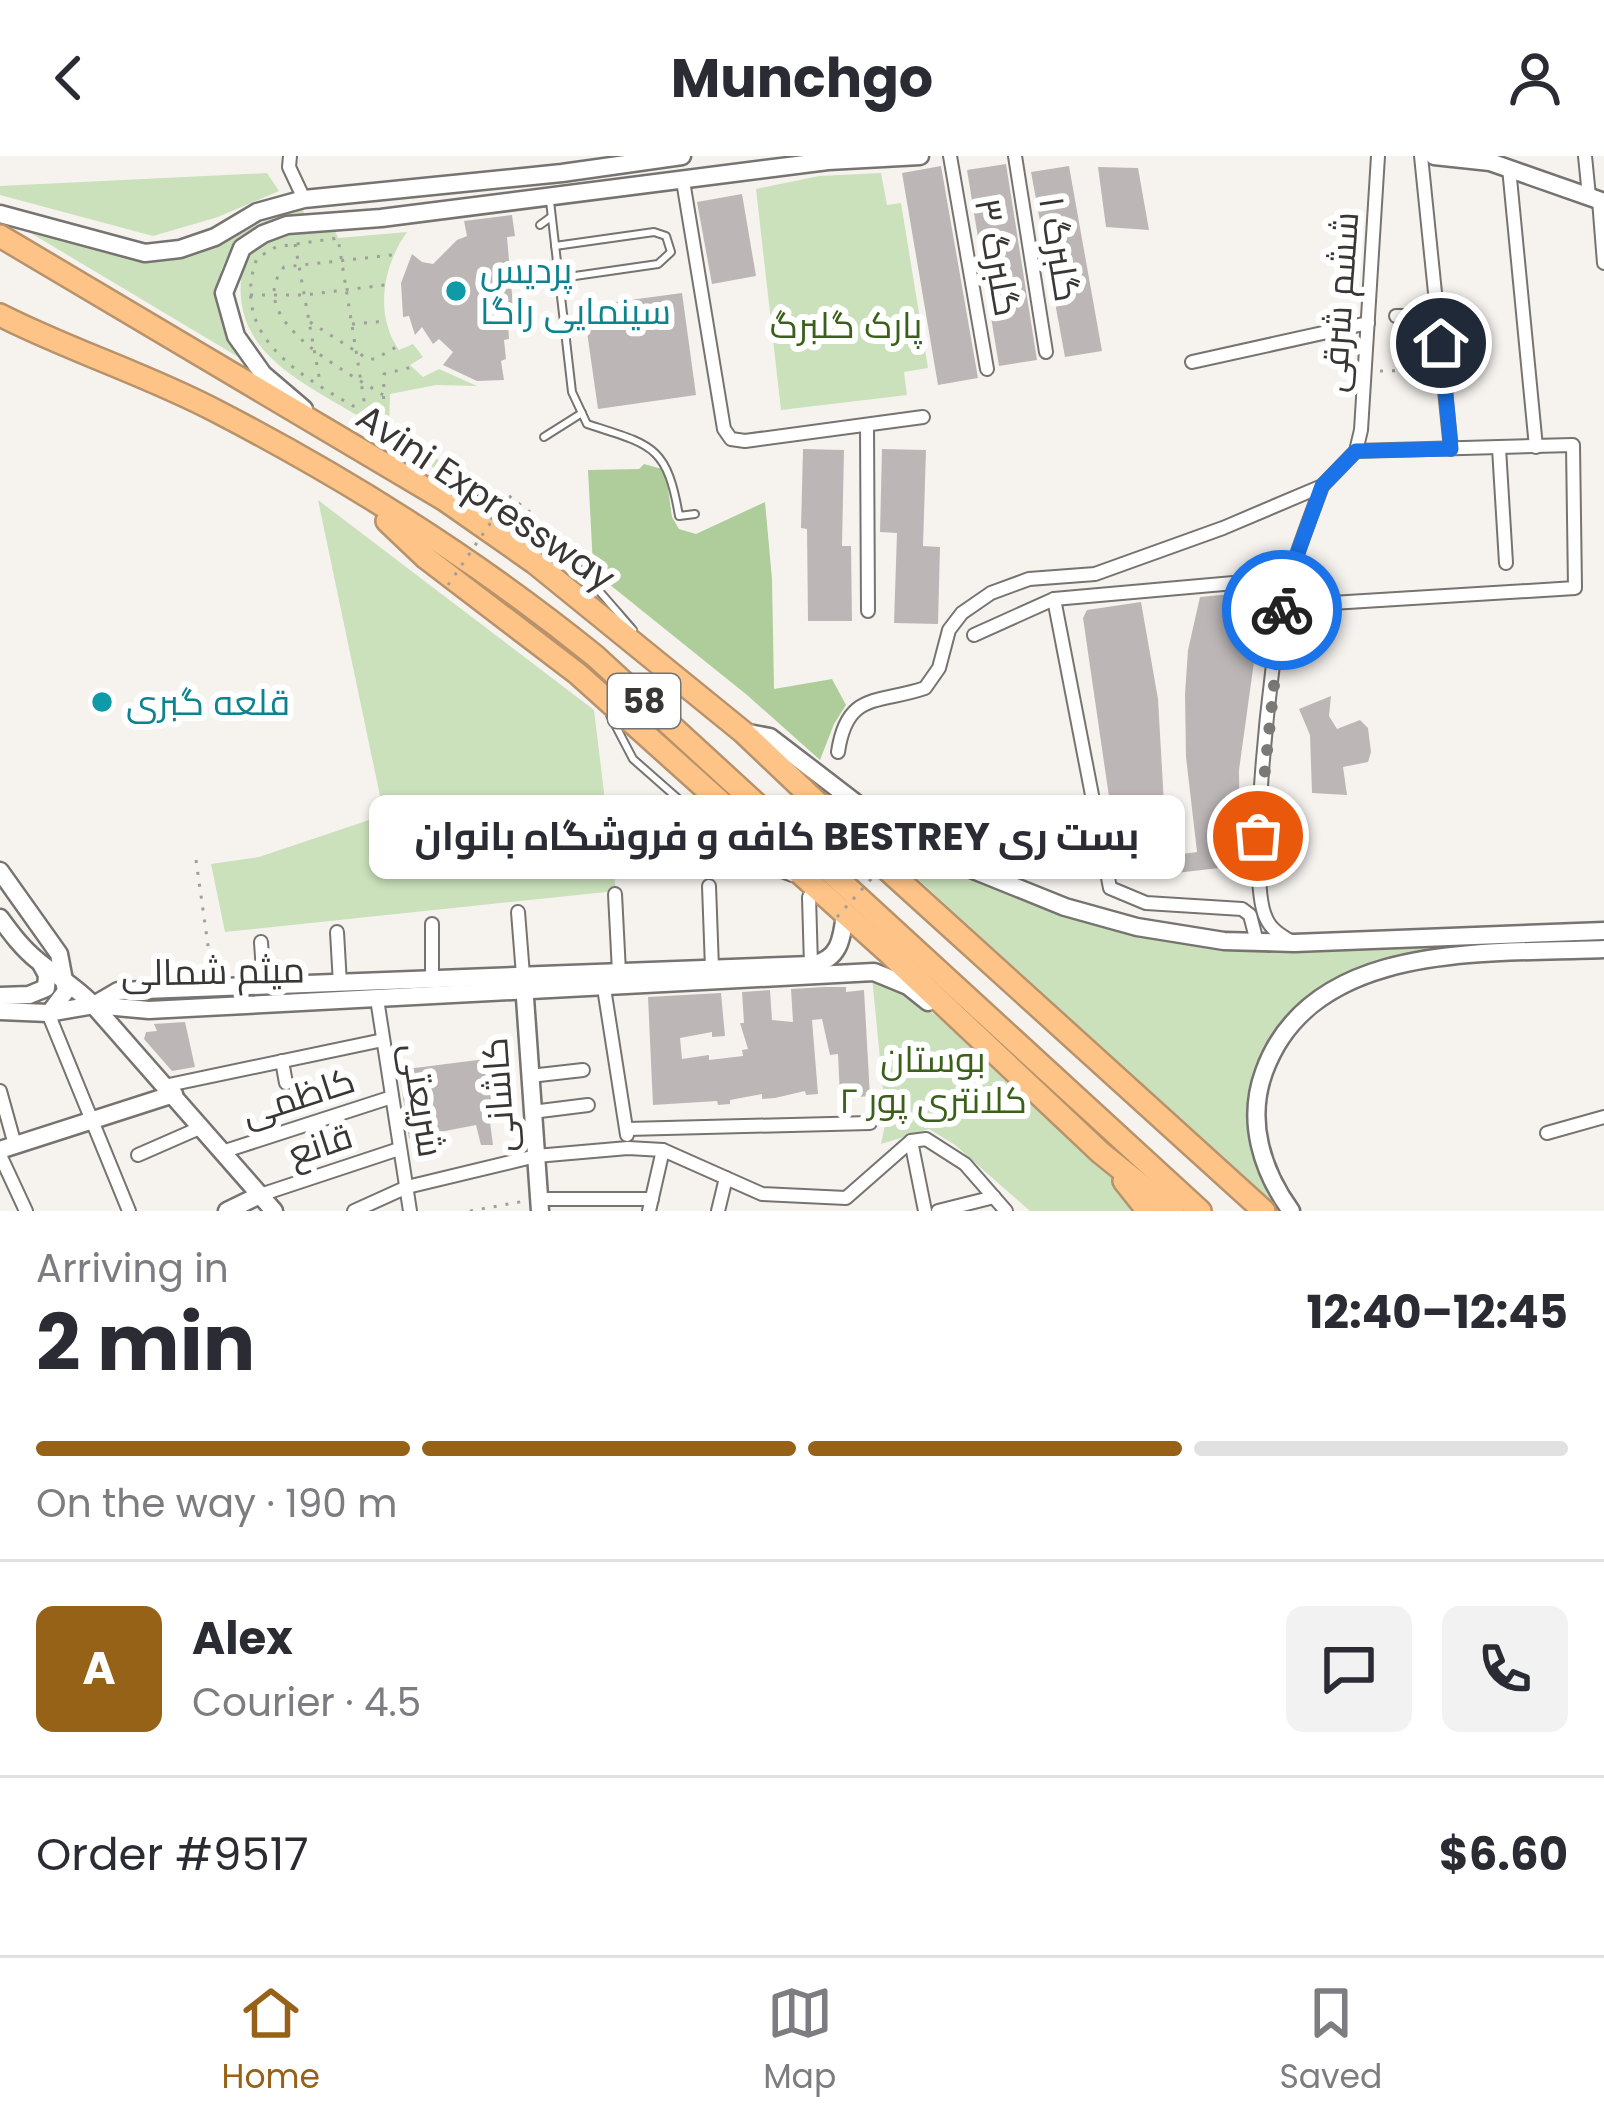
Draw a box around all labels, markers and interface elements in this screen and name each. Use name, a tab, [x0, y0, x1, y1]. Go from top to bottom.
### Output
text: Munchgo	[671, 40, 933, 116]
icon: back	[36, 45, 102, 111]
icon: person	[1502, 45, 1568, 111]
street label: گلبرگ ۱	[1026, 193, 1093, 305]
street label: گلبرگ ۳	[962, 194, 1033, 320]
street label: ششم شرقی	[1308, 210, 1371, 394]
place label: پردیس سینمایی راگا	[480, 245, 671, 337]
marker: پردیس سینمایی راگا	[443, 278, 469, 304]
pin	[1390, 292, 1492, 394]
park label: پارک گلبرگ	[770, 300, 923, 351]
icon: home	[1408, 310, 1474, 376]
street label: Avini Expressway	[346, 392, 625, 603]
courier	[1222, 550, 1342, 670]
icon: bike	[1249, 577, 1315, 643]
road number: 58	[608, 674, 680, 728]
place label: قلعه گبری	[126, 677, 290, 728]
marker: قلعه گبری	[89, 689, 115, 715]
pin	[1207, 785, 1309, 887]
callout: کافه و فروشگاه بانوان BESTREY بست ری	[370, 794, 1186, 878]
icon: bag	[1225, 803, 1291, 869]
text: کافه و فروشگاه بانوان BESTREY بست ری	[415, 809, 1139, 864]
street label: میثم شمالی	[121, 944, 305, 999]
park label: بوستان کلانتری پور ۲	[839, 1034, 1027, 1126]
street label: کاشانی	[469, 1036, 528, 1154]
street label: شریعتی	[388, 1039, 457, 1161]
street label: کاظمی	[235, 1054, 361, 1139]
street label: قانع	[281, 1110, 359, 1179]
text: Arriving in	[36, 1241, 229, 1296]
text: 12:40–12:45	[1306, 1281, 1568, 1344]
text: 2 min	[36, 1288, 255, 1397]
text: On the way · 190 m	[36, 1476, 397, 1531]
button: chat	[1286, 1606, 1412, 1732]
button: phone	[1442, 1606, 1568, 1732]
text: Alex	[192, 1607, 293, 1670]
text: A	[82, 1637, 116, 1700]
text: Courier · 4.5	[192, 1675, 421, 1730]
text: Order #9517	[36, 1823, 309, 1886]
text: $6.60	[1439, 1823, 1568, 1886]
tab: Home	[222, 1980, 320, 2102]
tab: Map	[763, 1980, 836, 2102]
tab: Saved	[1279, 1980, 1382, 2102]

